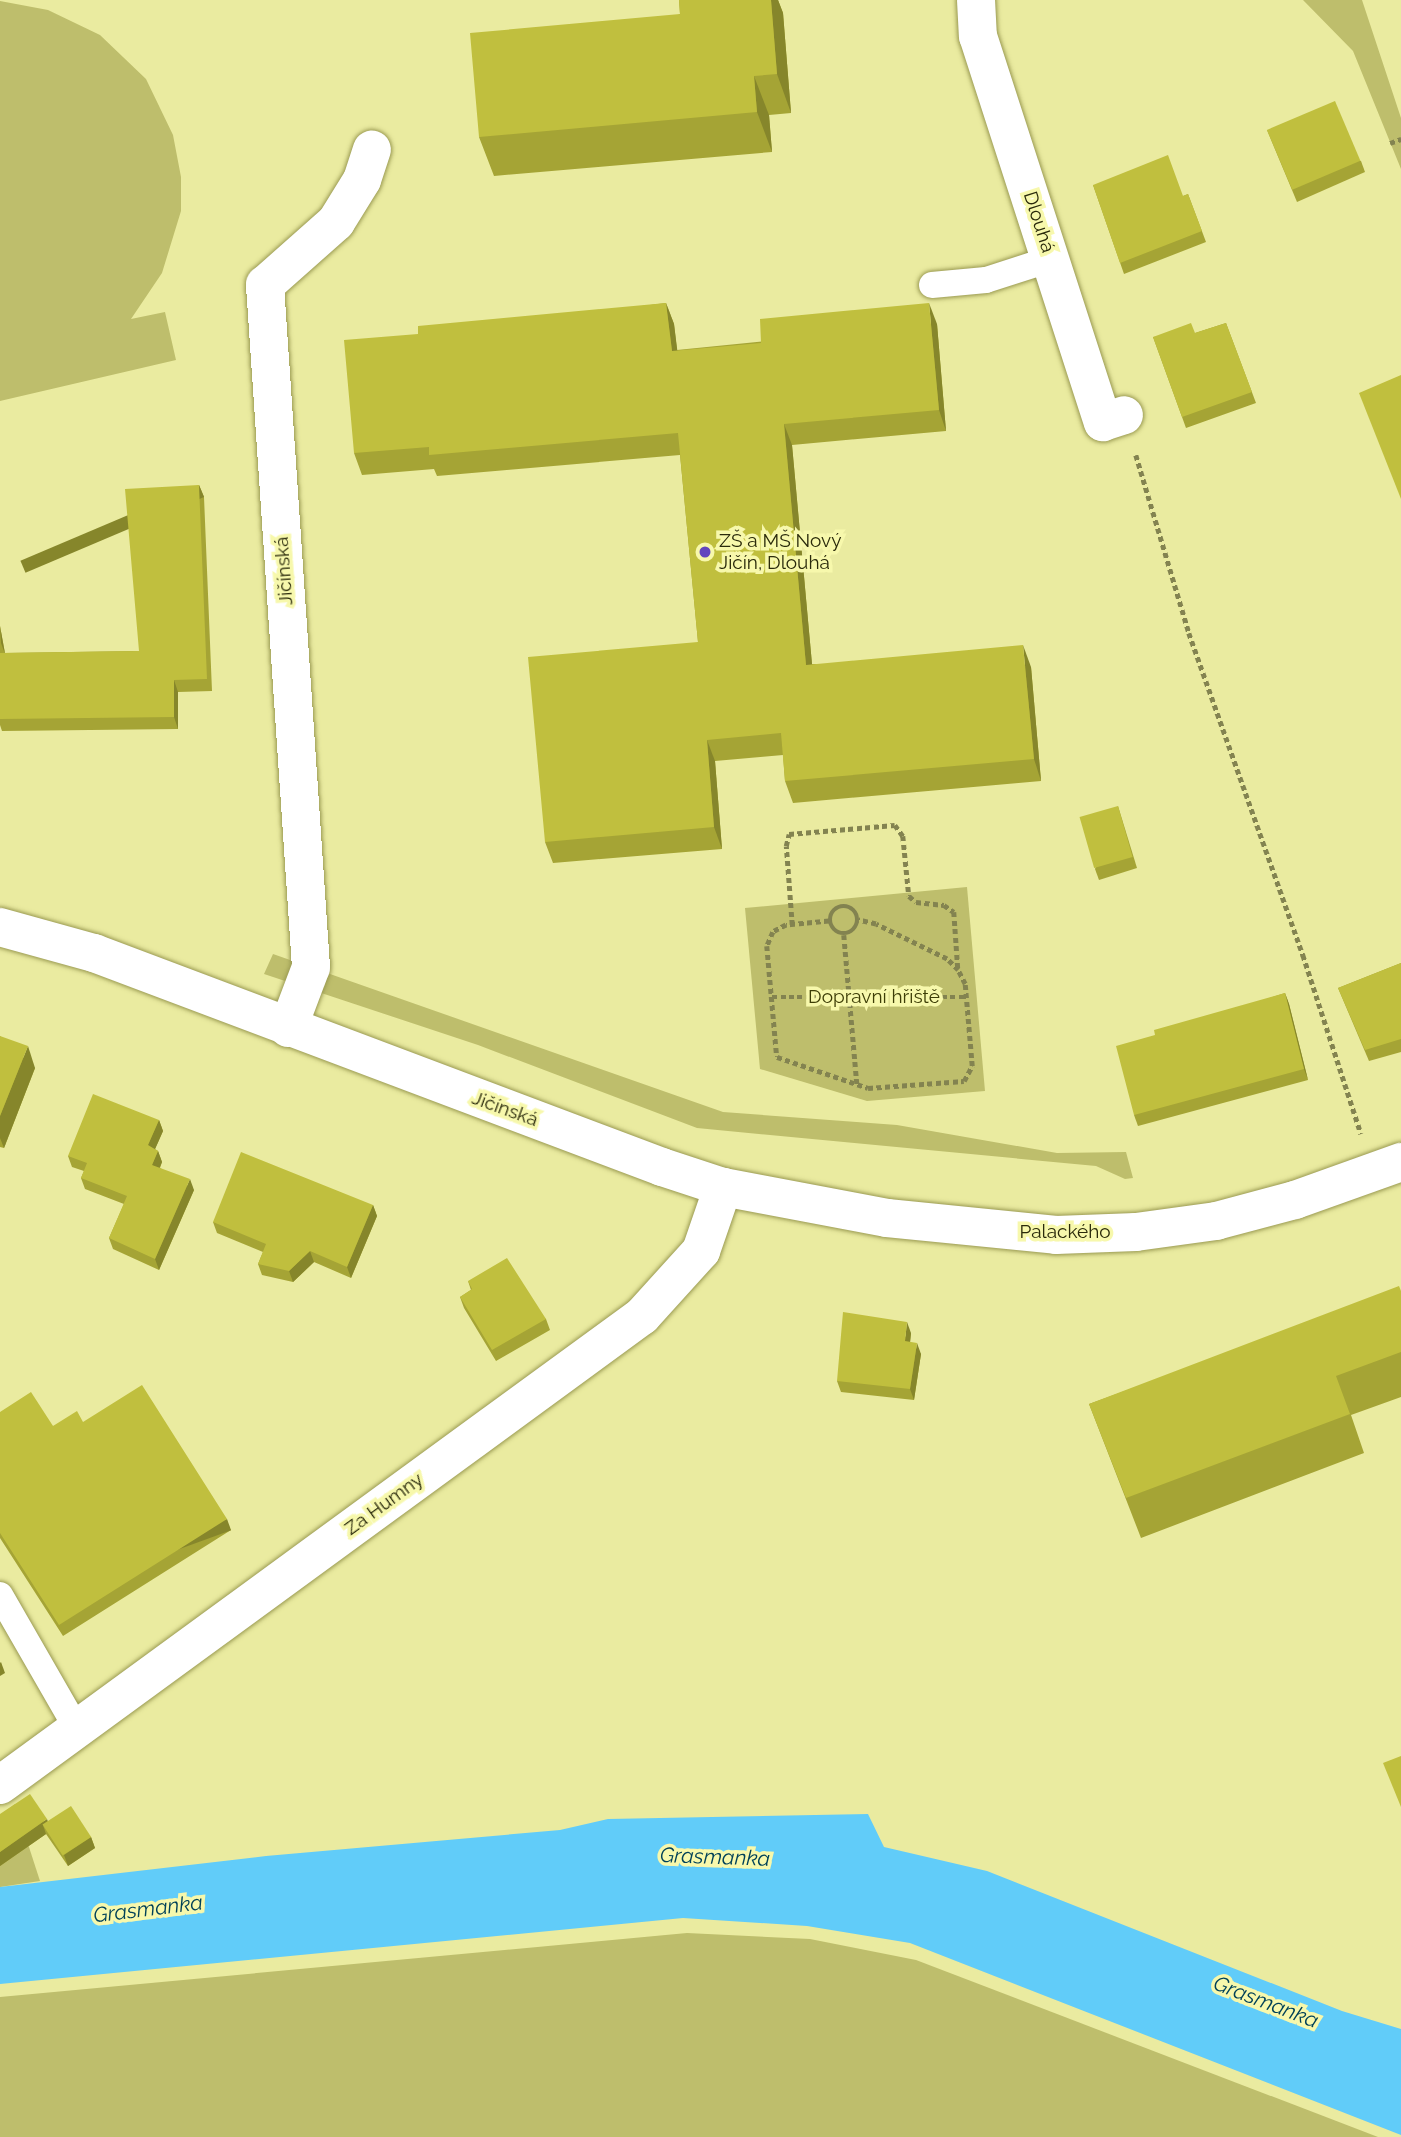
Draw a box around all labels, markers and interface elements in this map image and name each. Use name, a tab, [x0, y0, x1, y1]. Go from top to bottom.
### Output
street label: Dlouhá	[1018, 189, 1060, 255]
place label: ZŠ a MŠ Nový Jičín, Dlouhá	[719, 530, 841, 574]
street label: Jičínská	[270, 536, 298, 606]
marker: ZŠ a MŠ Nový Jičín, Dlouhá	[697, 544, 713, 560]
park label: Dopravní hřiště	[808, 986, 940, 1008]
street label: Jičínská	[469, 1087, 541, 1131]
street label: Palackého	[1019, 1221, 1111, 1243]
street label: Za Humny	[340, 1468, 428, 1540]
water label: Grasmanka	[660, 1842, 770, 1872]
water label: Grasmanka	[92, 1890, 204, 1928]
water label: Grasmanka	[1210, 1970, 1322, 2034]

